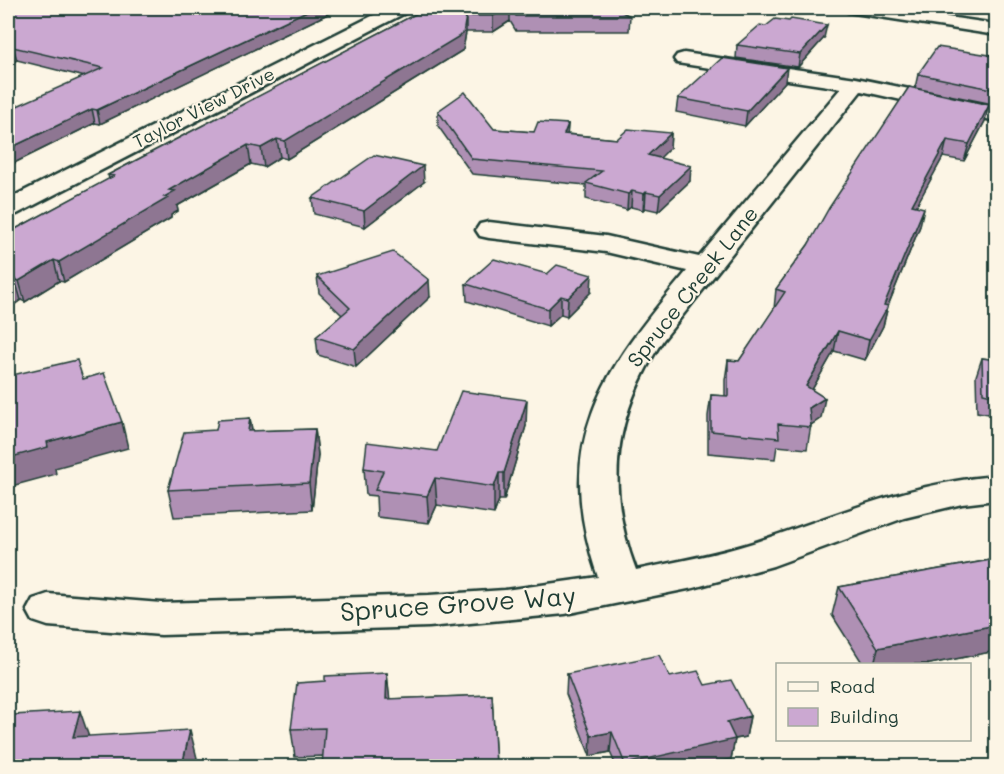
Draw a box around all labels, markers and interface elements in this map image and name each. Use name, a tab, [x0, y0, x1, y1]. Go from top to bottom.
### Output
street label: Taylor View Drive	[129, 61, 279, 153]
street label: Spruce Creek Lane	[621, 200, 763, 372]
street label: Spruce Grove Way	[339, 578, 577, 628]
legend	[776, 663, 971, 741]
text: Road	[830, 674, 875, 698]
text: Building	[830, 704, 898, 728]

